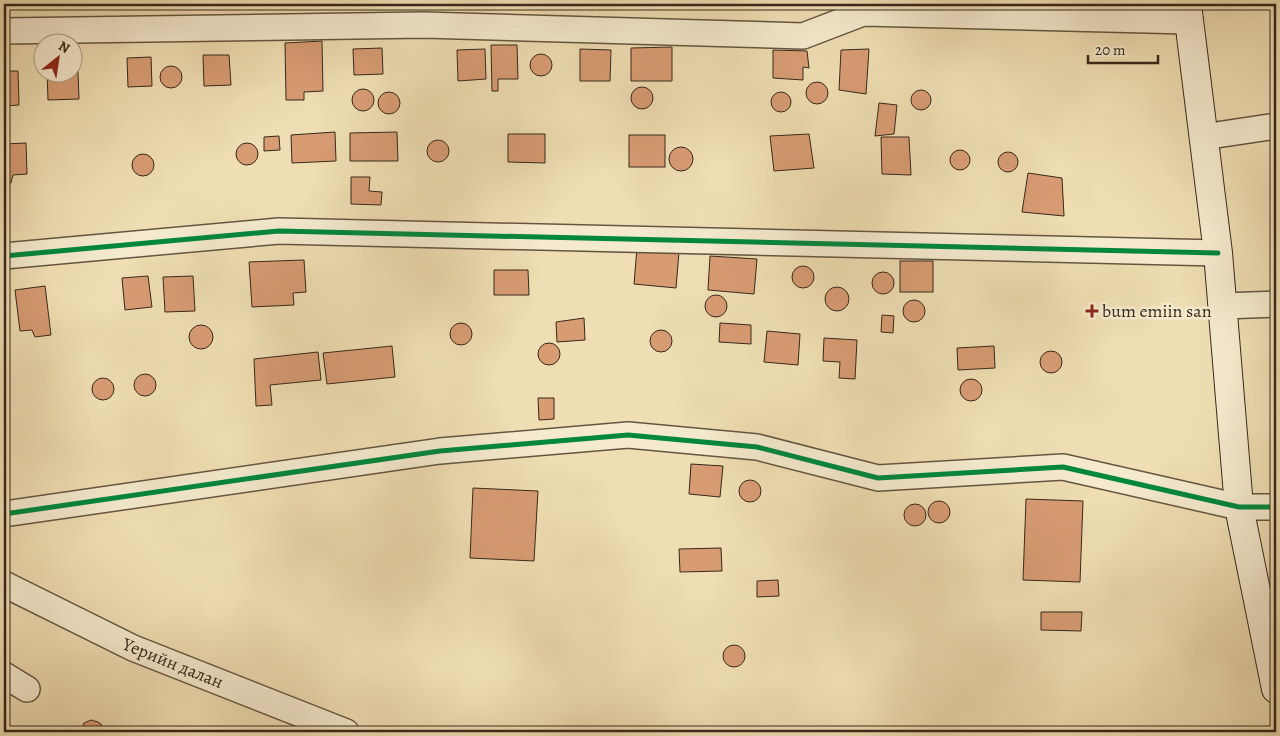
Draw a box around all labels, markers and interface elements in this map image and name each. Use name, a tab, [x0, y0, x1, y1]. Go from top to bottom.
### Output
north arrow	[32, 32, 82, 82]
scale bar	[1088, 32, 1158, 64]
text: N	[55, 36, 73, 58]
text: 20 m	[1095, 40, 1126, 60]
place label: bum emiin san	[1102, 299, 1212, 323]
marker: bum emiin san	[1086, 305, 1098, 317]
street label: Үерийн далан	[118, 632, 227, 694]

